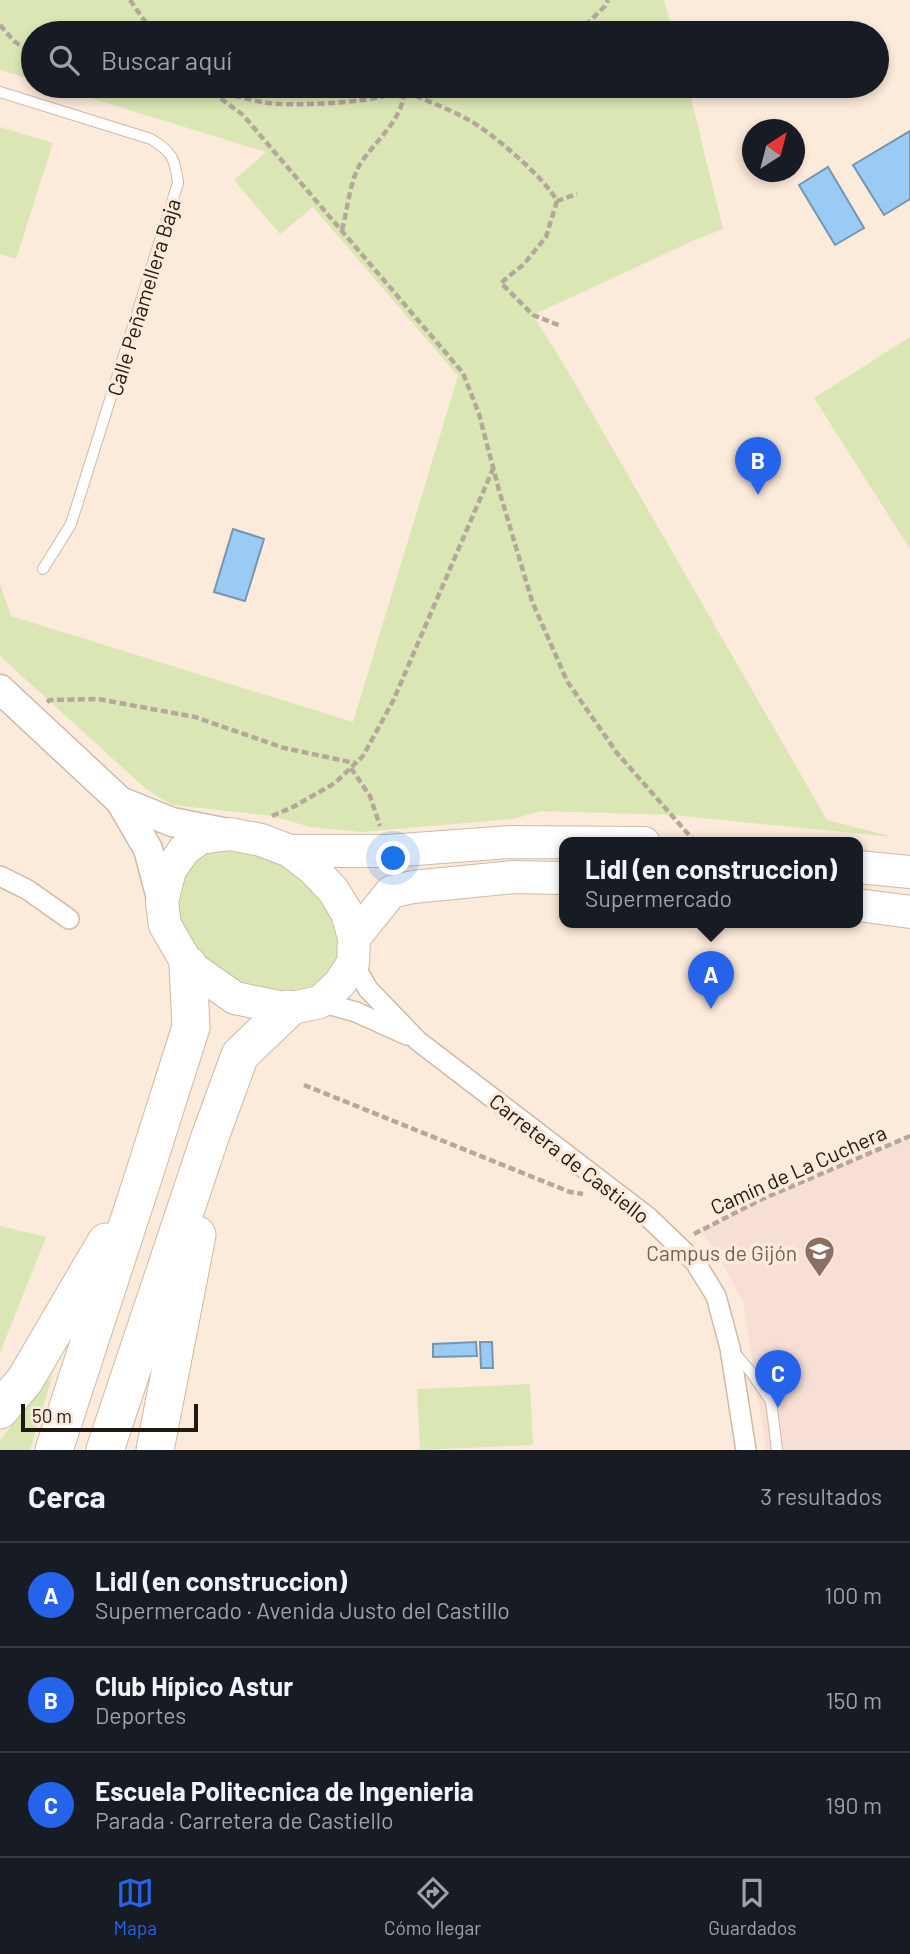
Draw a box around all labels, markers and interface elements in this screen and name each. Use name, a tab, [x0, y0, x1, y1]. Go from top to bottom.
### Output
search box	[21, 21, 889, 98]
icon: search	[45, 41, 83, 79]
text: Buscar aquí	[101, 44, 232, 75]
north arrow	[742, 119, 805, 182]
street label: Calle Peñamellera Baja	[101, 195, 185, 399]
pin: B	[735, 437, 781, 495]
popup	[559, 837, 863, 928]
your location	[376, 841, 410, 875]
text: Lidl (en construccion)	[585, 853, 837, 884]
text: Supermercado	[585, 884, 732, 912]
pin: A	[688, 951, 734, 1009]
street label: Carretera de Castiello	[485, 1088, 655, 1228]
street label: Camín de La Cuchera	[706, 1119, 890, 1219]
school or university icon: Campus de Gijón	[803, 1235, 837, 1279]
place label: Campus de Gijón	[646, 1240, 797, 1265]
pin: C	[755, 1350, 801, 1408]
scale bar	[21, 1401, 198, 1433]
text: 50 m	[32, 1404, 72, 1427]
text: Cerca	[28, 1478, 106, 1514]
text: 3 resultados	[760, 1482, 882, 1510]
text: Lidl (en construccion)	[95, 1565, 347, 1596]
text: A	[43, 1581, 59, 1609]
text: 100 m	[824, 1581, 882, 1609]
text: Supermercado · Avenida Justo del Castillo	[95, 1596, 510, 1624]
text: Club Hípico Astur	[95, 1670, 293, 1701]
text: B	[44, 1686, 58, 1714]
text: 150 m	[826, 1686, 882, 1714]
text: Deportes	[95, 1701, 186, 1729]
text: Escuela Politecnica de Ingenieria	[95, 1775, 474, 1806]
text: C	[44, 1791, 58, 1819]
text: 190 m	[825, 1791, 882, 1819]
text: Parada · Carretera de Castiello	[95, 1806, 394, 1834]
tab: Mapa	[114, 1874, 157, 1939]
tab: Cómo llegar	[384, 1874, 481, 1939]
tab: Guardados	[708, 1874, 796, 1939]

